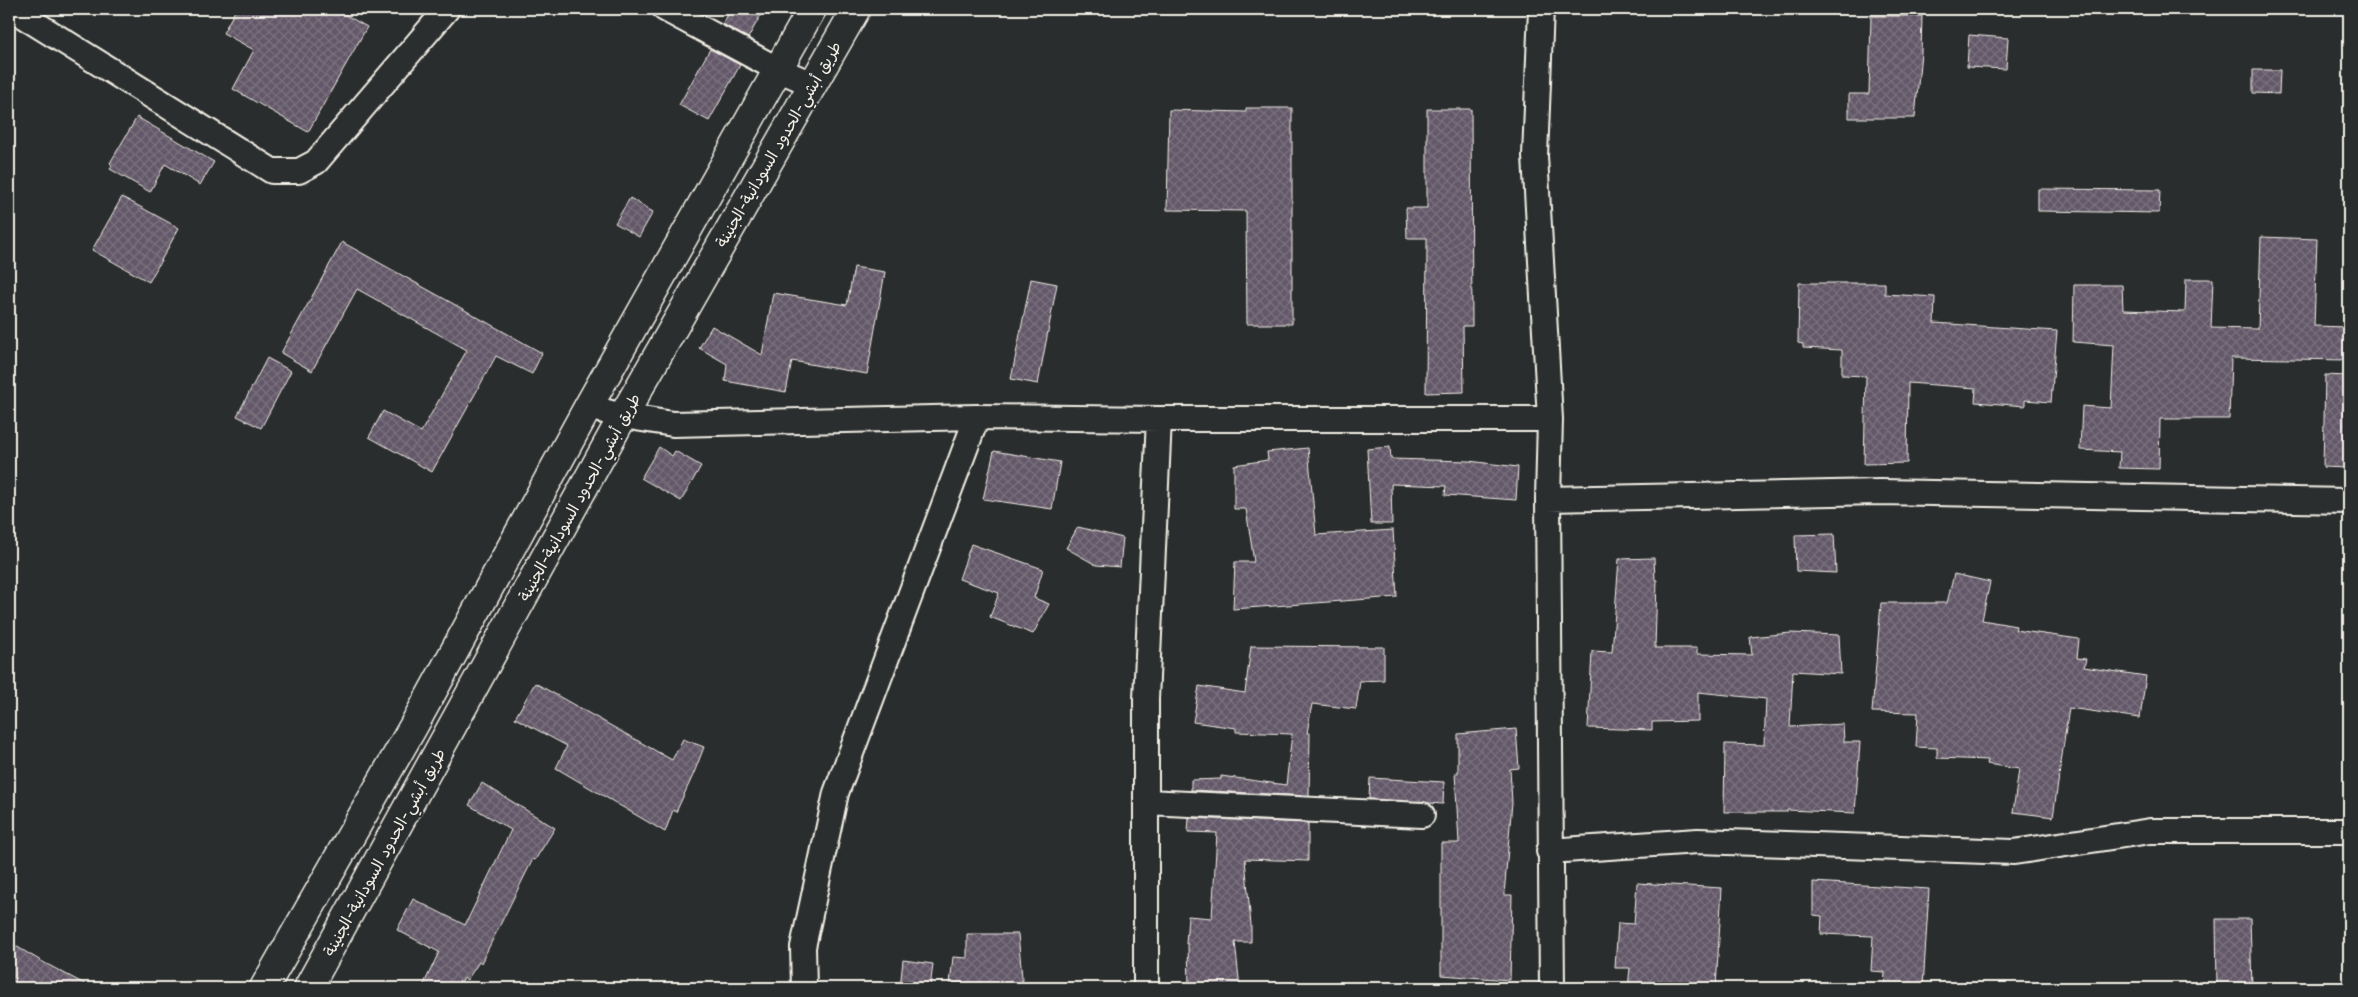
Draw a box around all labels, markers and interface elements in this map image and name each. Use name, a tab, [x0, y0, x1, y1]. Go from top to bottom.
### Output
street label: طريق أبشي-الحدود السودانية-الجنينة	[708, 36, 850, 253]
street label: طريق أبشي-الحدود السودانية-الجنينة	[511, 388, 649, 607]
street label: طريق أبشي-الحدود السودانية-الجنينة	[316, 743, 454, 962]

